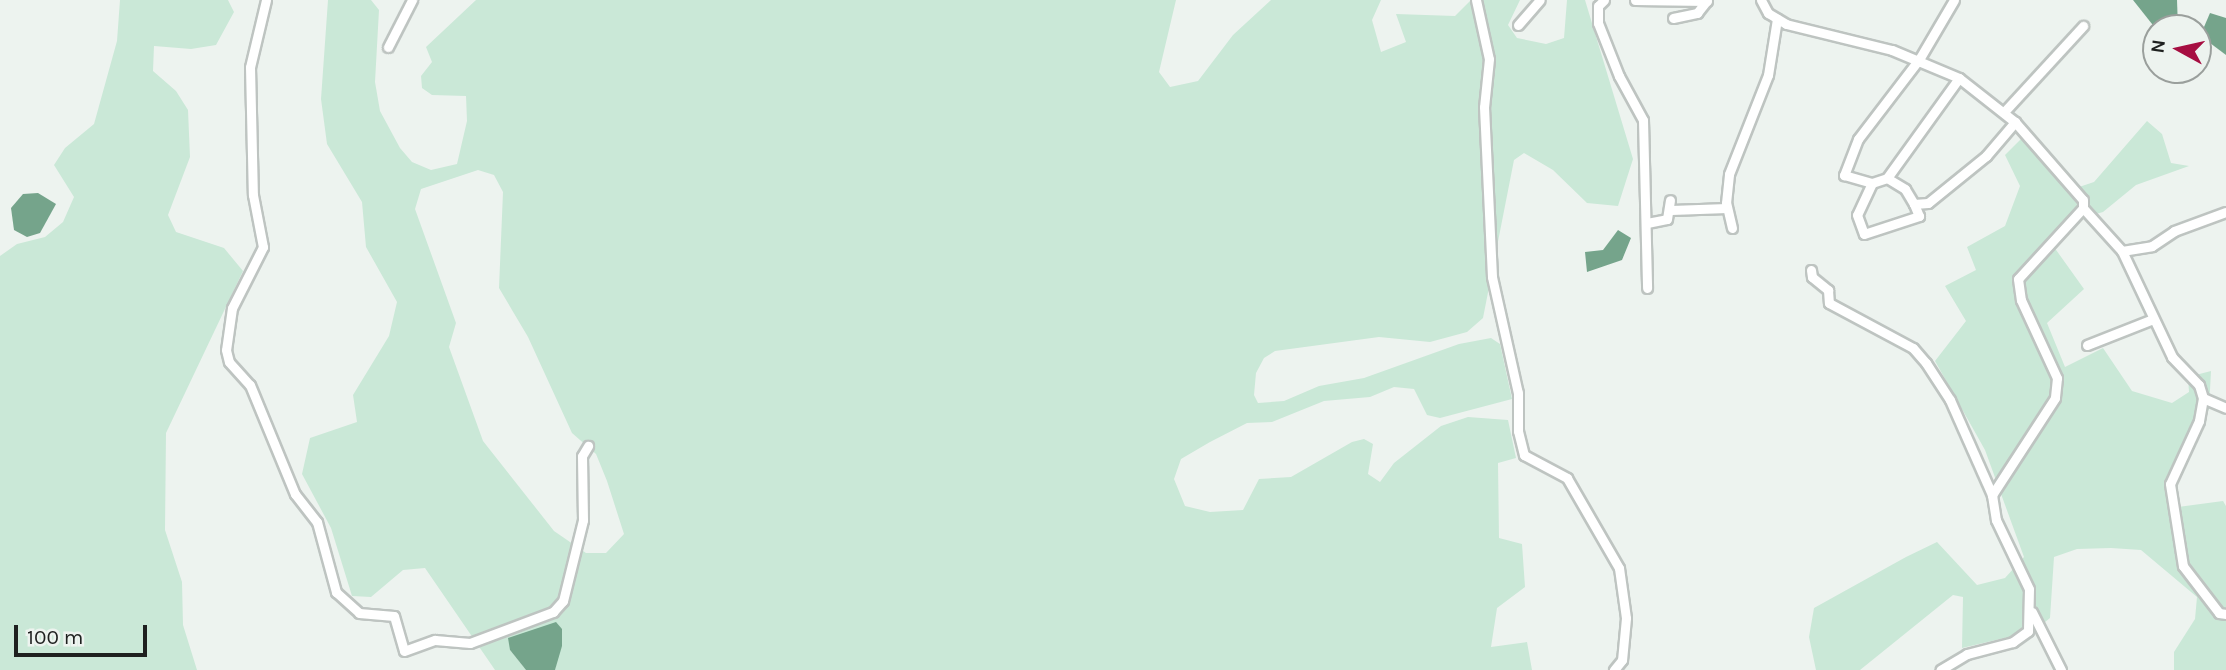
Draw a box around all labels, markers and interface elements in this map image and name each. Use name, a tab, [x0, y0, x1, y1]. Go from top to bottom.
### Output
north arrow	[2142, 14, 2212, 84]
text: N	[2146, 38, 2170, 55]
scale bar	[18, 610, 150, 654]
text: 100 m	[27, 625, 84, 649]

